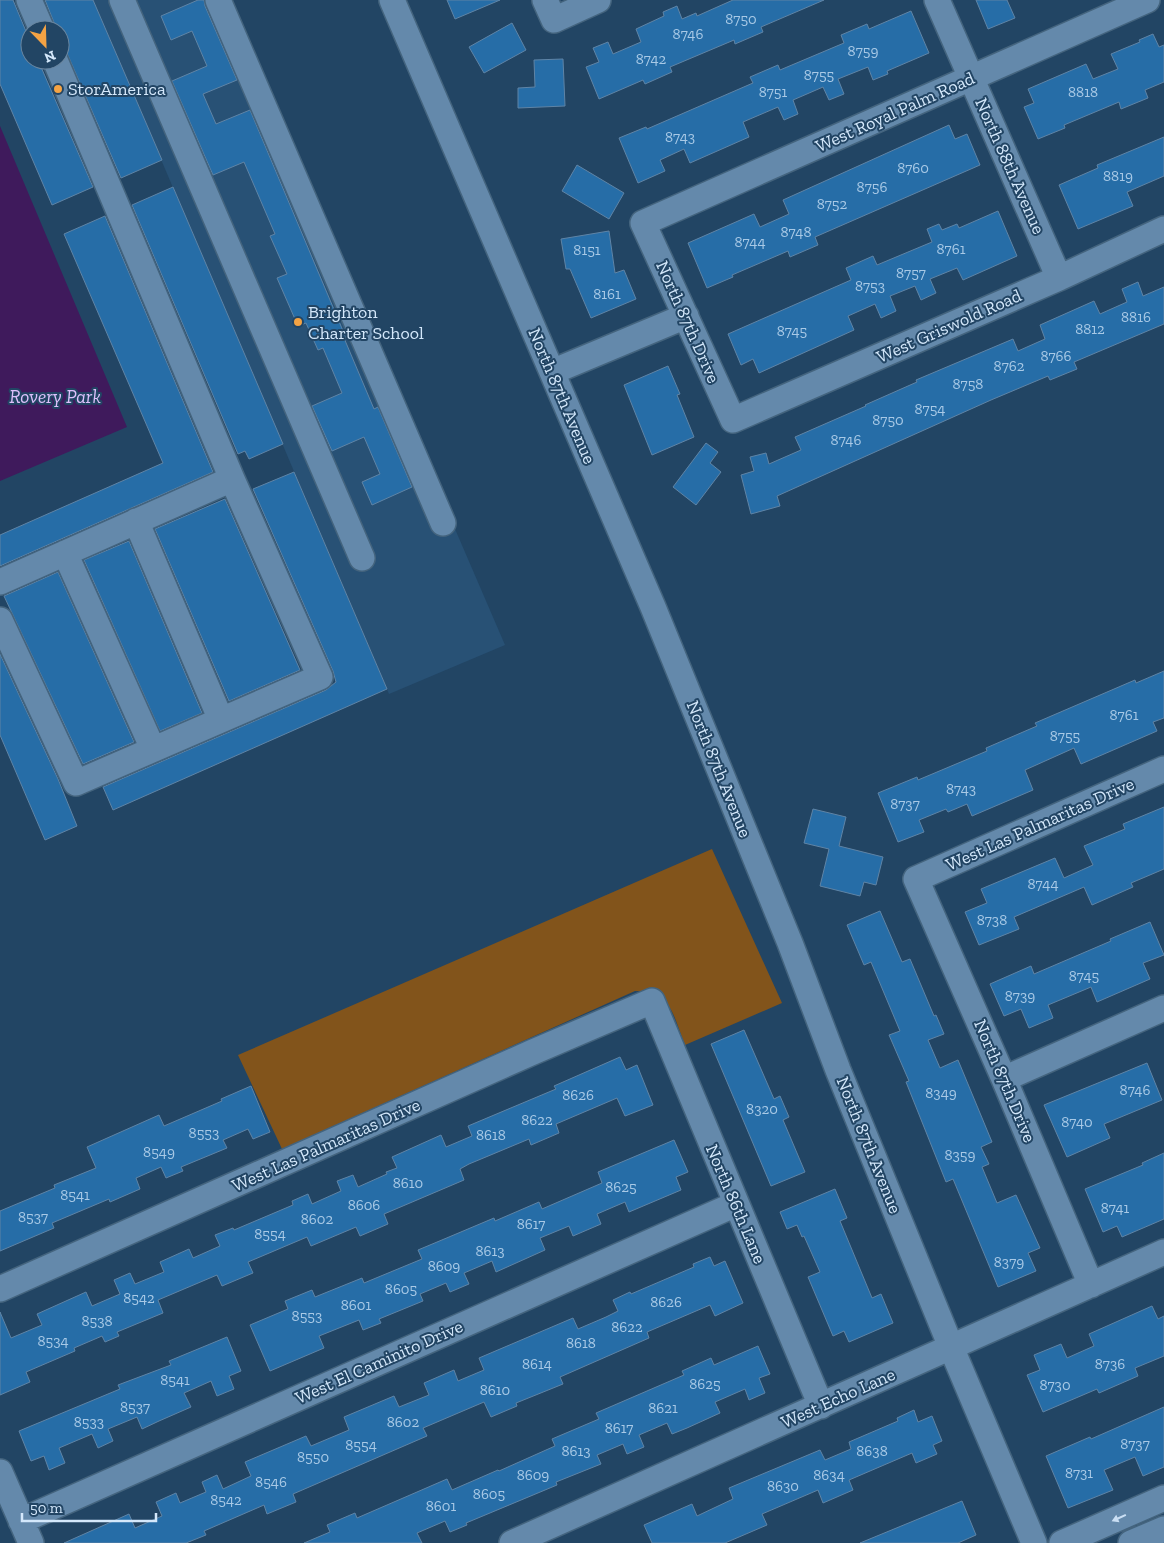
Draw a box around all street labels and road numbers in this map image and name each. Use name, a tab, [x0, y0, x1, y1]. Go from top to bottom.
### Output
street label: West Royal Palm Road	[812, 67, 978, 157]
street label: North 88th Avenue	[970, 94, 1050, 238]
street label: North 87th Drive	[651, 257, 725, 387]
street label: West Griswold Road	[873, 284, 1025, 368]
street label: North 87th Avenue	[523, 325, 601, 467]
street label: North 87th Avenue	[682, 697, 756, 841]
street label: West Las Palmaritas Drive	[942, 772, 1138, 876]
street label: North 87th Drive	[969, 1016, 1041, 1146]
street label: North 87th Avenue	[832, 1073, 906, 1217]
street label: West Las Palmaritas Drive	[228, 1093, 424, 1197]
street label: North 86th Lane	[701, 1141, 771, 1267]
street label: West El Caminito Drive	[292, 1315, 466, 1409]
street label: West Echo Lane	[777, 1363, 899, 1433]

